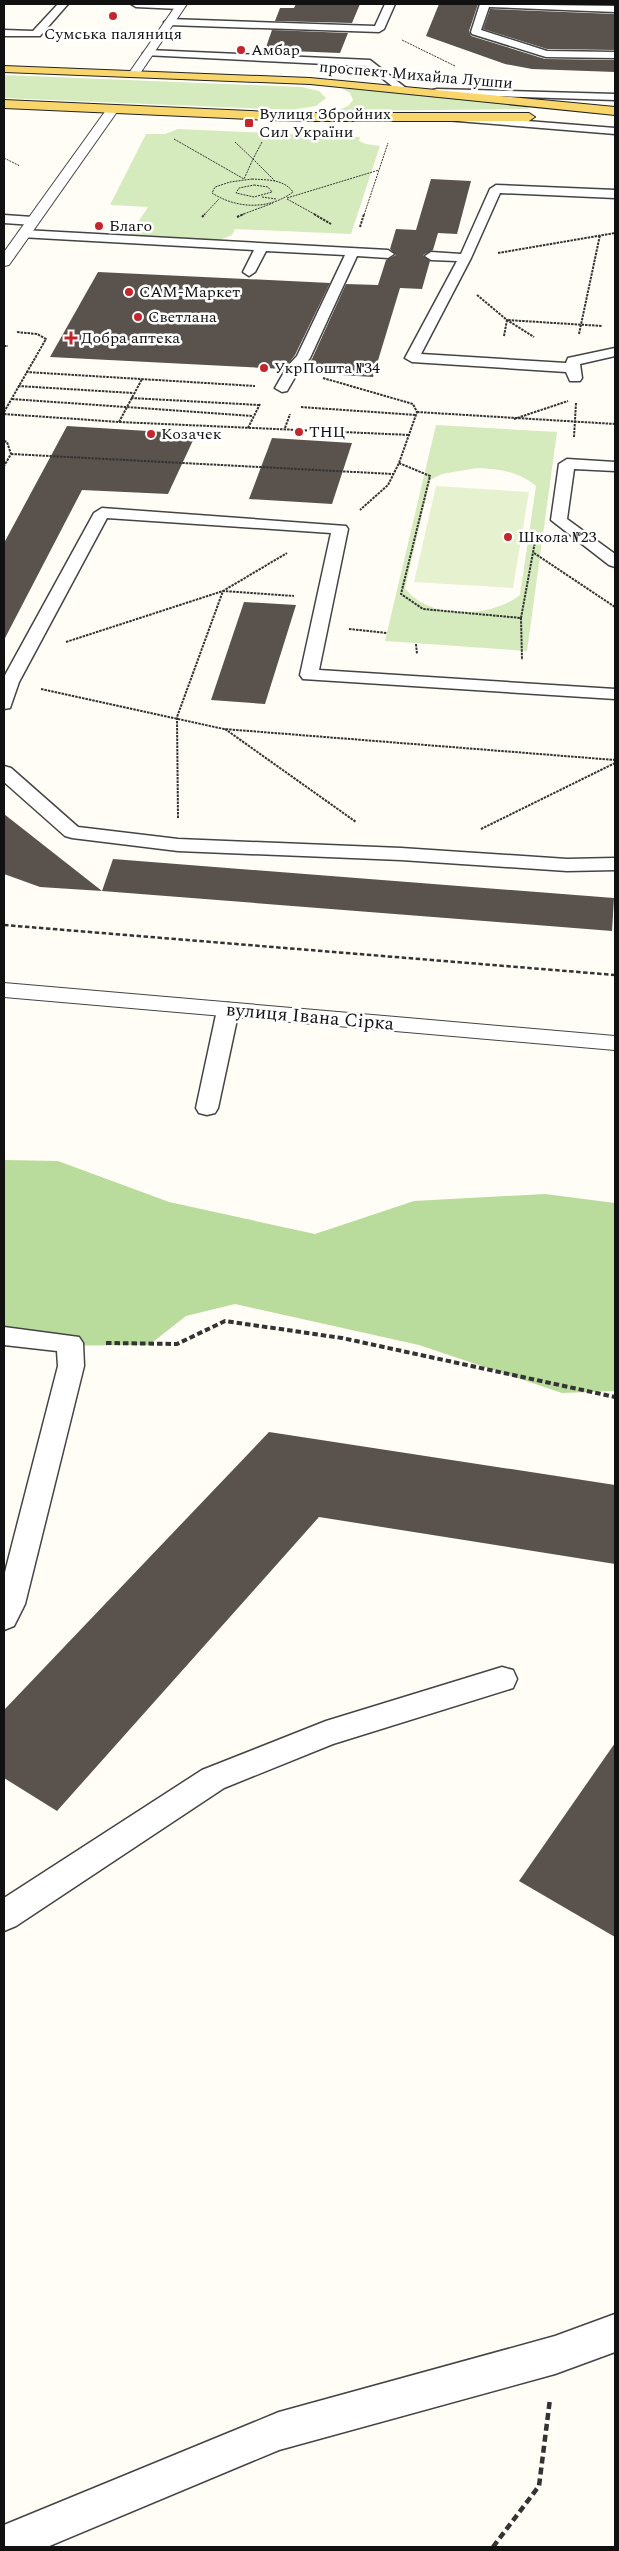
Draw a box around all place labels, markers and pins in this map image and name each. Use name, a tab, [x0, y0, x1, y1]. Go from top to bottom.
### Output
marker: Сумська паляниця	[107, 10, 119, 22]
place label: Сумська паляниця	[44, 22, 182, 46]
place label: Амбар	[251, 38, 300, 62]
marker: Амбар	[235, 44, 247, 56]
place label: Вулиця Збройних Сил України	[259, 102, 391, 144]
marker: Вулиця Збройних Сил України	[243, 117, 255, 129]
place label: Благо	[109, 214, 152, 238]
marker: Благо	[93, 220, 105, 232]
place label: САМ-Маркет	[139, 280, 240, 304]
marker: САМ-Маркет	[123, 286, 135, 298]
place label: Светлана	[148, 305, 217, 329]
marker: Светлана	[132, 311, 144, 323]
place label: Добра аптека	[81, 326, 180, 350]
marker: Добра аптека	[65, 332, 77, 344]
place label: УкрПошта №34	[274, 356, 380, 380]
marker: УкрПошта №34	[258, 362, 270, 374]
place label: ТНЦ	[309, 420, 345, 444]
place label: Козачек	[161, 422, 222, 446]
marker: ТНЦ	[293, 426, 305, 438]
marker: Козачек	[145, 428, 157, 440]
place label: Школа №23	[518, 525, 597, 549]
marker: Школа №23	[502, 531, 514, 543]

